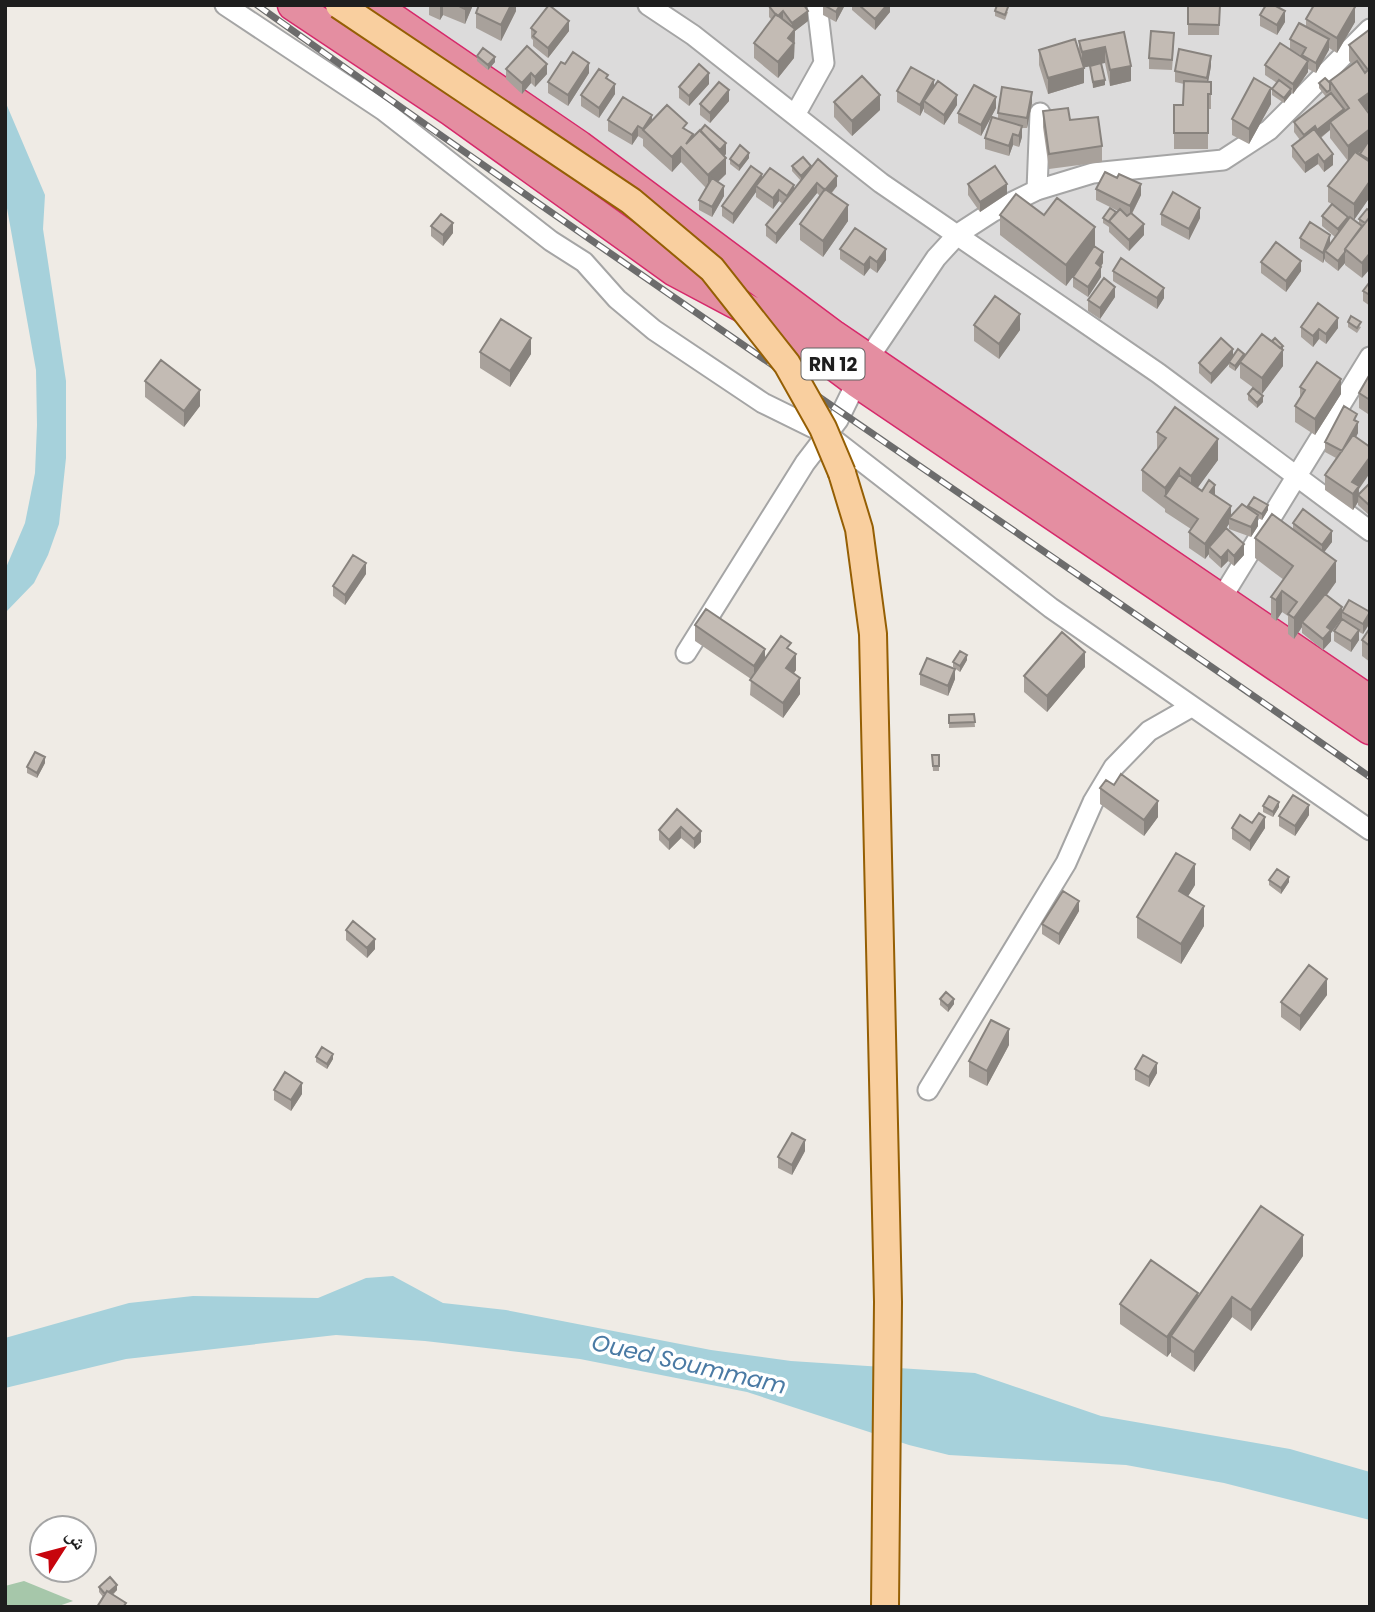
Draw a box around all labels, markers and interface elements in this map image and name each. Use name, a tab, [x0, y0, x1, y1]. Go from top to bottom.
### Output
road number: RN 12	[802, 348, 864, 380]
water label: Oued Soummam	[588, 1326, 790, 1402]
north arrow	[28, 1514, 98, 1584]
text: ش	[59, 1523, 93, 1555]

